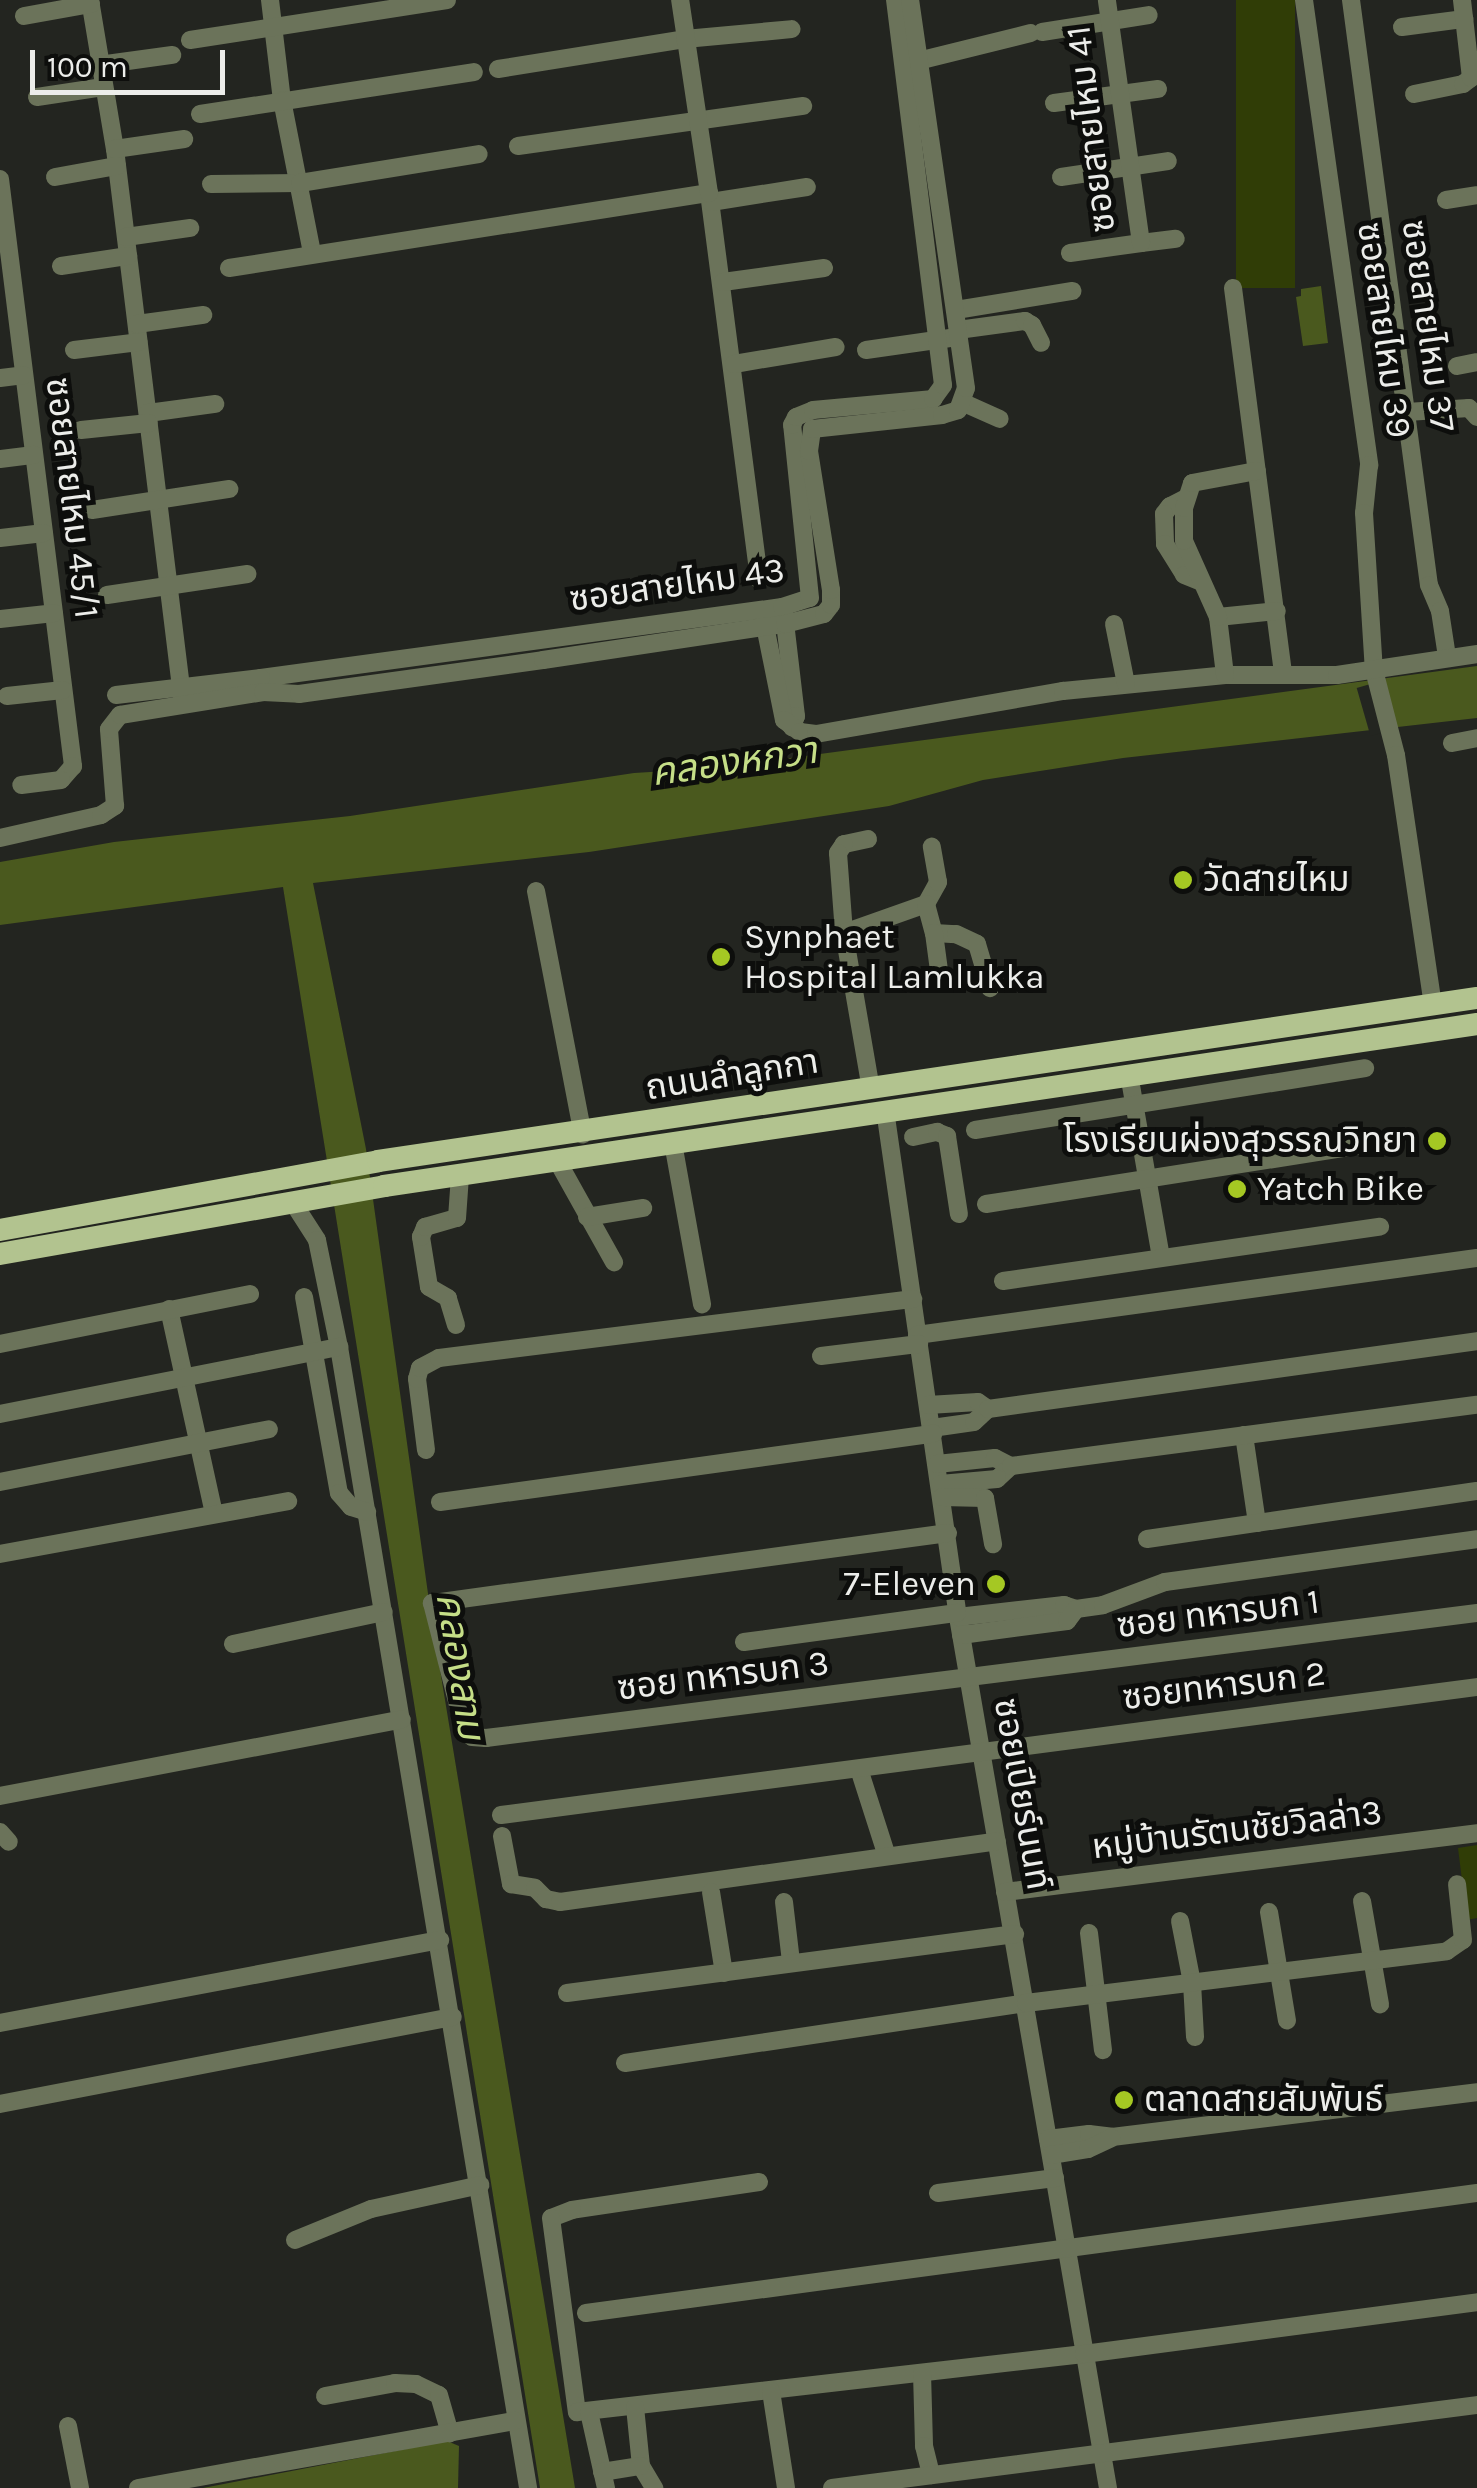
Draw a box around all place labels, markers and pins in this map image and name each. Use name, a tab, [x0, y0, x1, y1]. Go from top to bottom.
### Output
place label: วัดสายไหม	[1203, 859, 1349, 901]
marker: วัดสายไหม	[1172, 869, 1194, 891]
place label: Synphaet Hospital Lamlukka	[744, 916, 1044, 998]
marker: Synphaet Hospital Lamlukka	[708, 944, 734, 970]
place label: โรงเรียนผ่องสุวรรณวิทยา	[1063, 1120, 1417, 1162]
marker: โรงเรียนผ่องสุวรรณวิทยา	[1426, 1130, 1448, 1152]
place label: Yatch Bike	[1257, 1168, 1424, 1210]
marker: Yatch Bike	[1226, 1178, 1248, 1200]
place label: 7-Eleven	[843, 1563, 976, 1605]
marker: 7-Eleven	[985, 1573, 1007, 1595]
place label: ตลาดสายสัมพันธ์	[1144, 2079, 1383, 2121]
marker: ตลาดสายสัมพันธ์	[1113, 2089, 1135, 2111]

